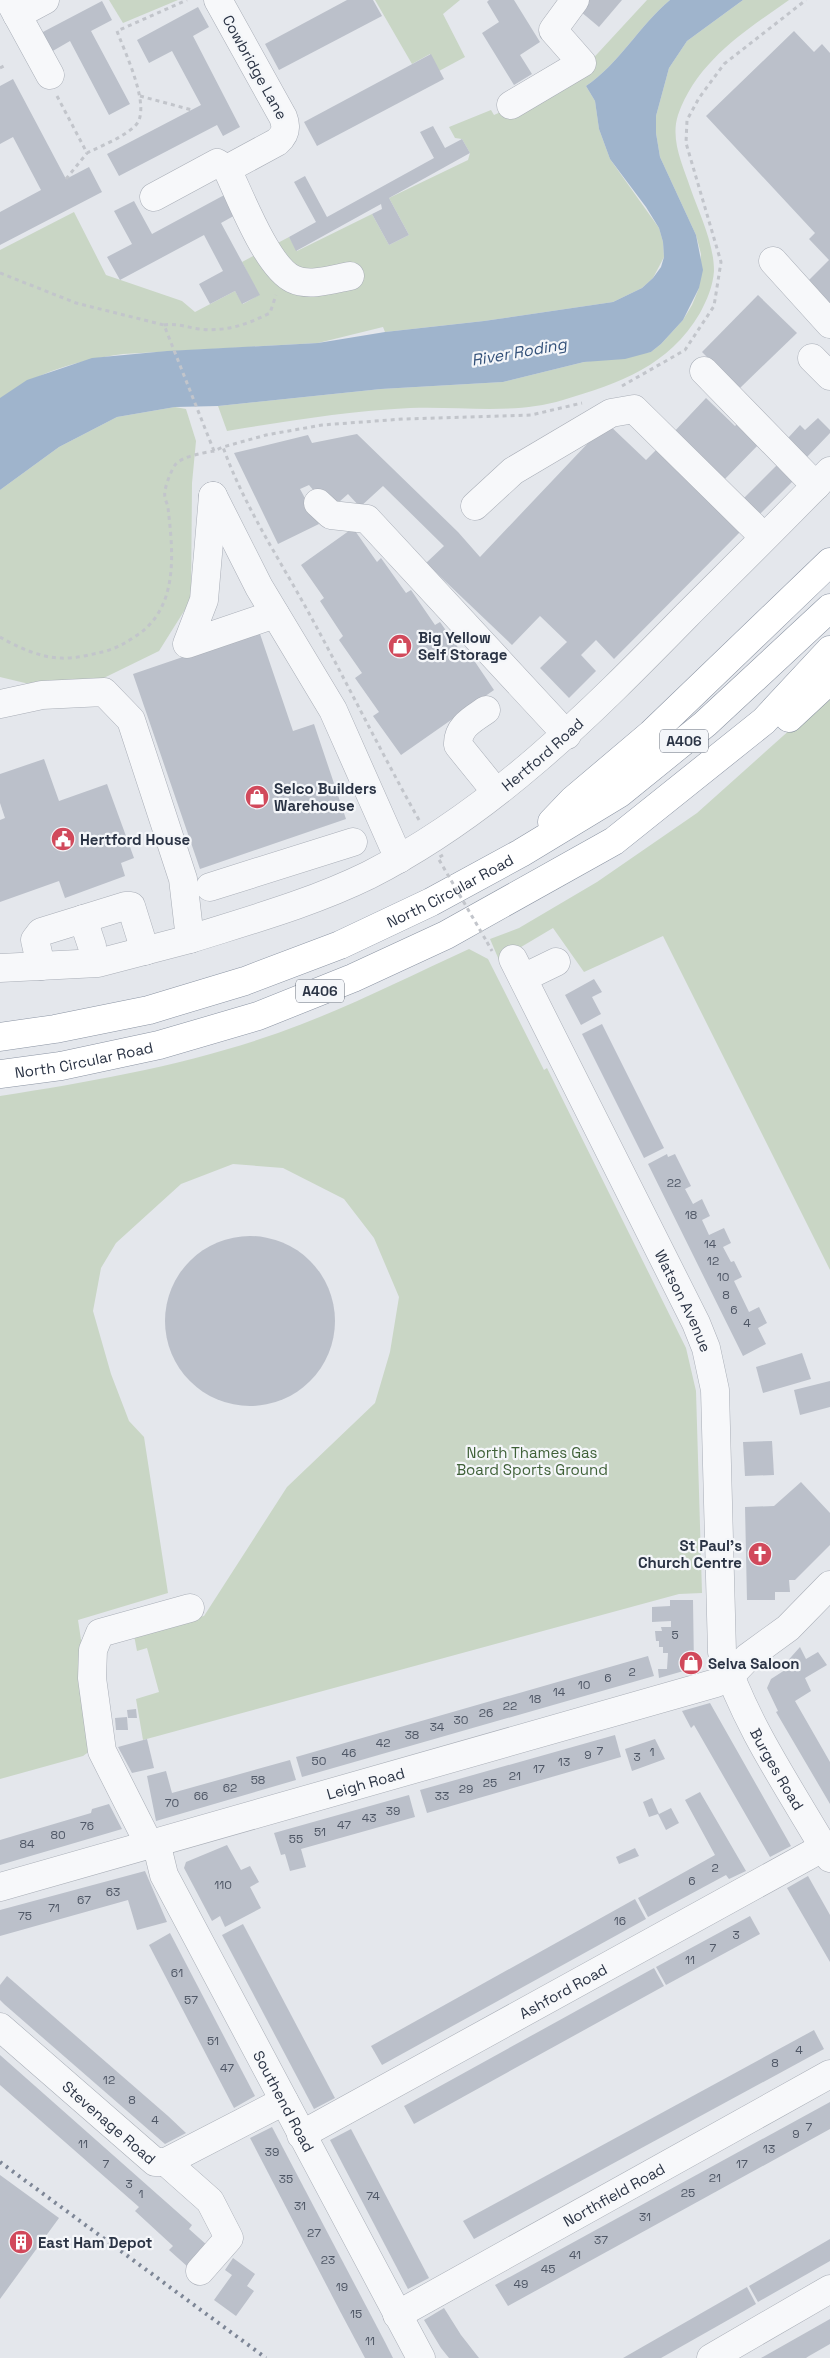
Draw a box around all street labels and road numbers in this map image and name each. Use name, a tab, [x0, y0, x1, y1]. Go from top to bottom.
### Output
street label: Cowbridge Lane	[218, 11, 292, 123]
street label: Hertford Road	[497, 713, 587, 795]
road number: A406	[660, 729, 708, 752]
street label: North Circular Road	[383, 850, 517, 931]
road number: A406	[296, 979, 344, 1002]
street label: North Circular Road	[13, 1037, 155, 1081]
street label: Watson Avenue	[651, 1246, 716, 1355]
street label: Burges Road	[746, 1725, 809, 1813]
street label: Leigh Road	[324, 1763, 407, 1803]
street label: Ashford Road	[516, 1959, 610, 2023]
street label: Southend Road	[250, 2047, 319, 2155]
street label: Stevenage Road	[59, 2076, 160, 2168]
street label: Northfield Road	[559, 2158, 668, 2230]

